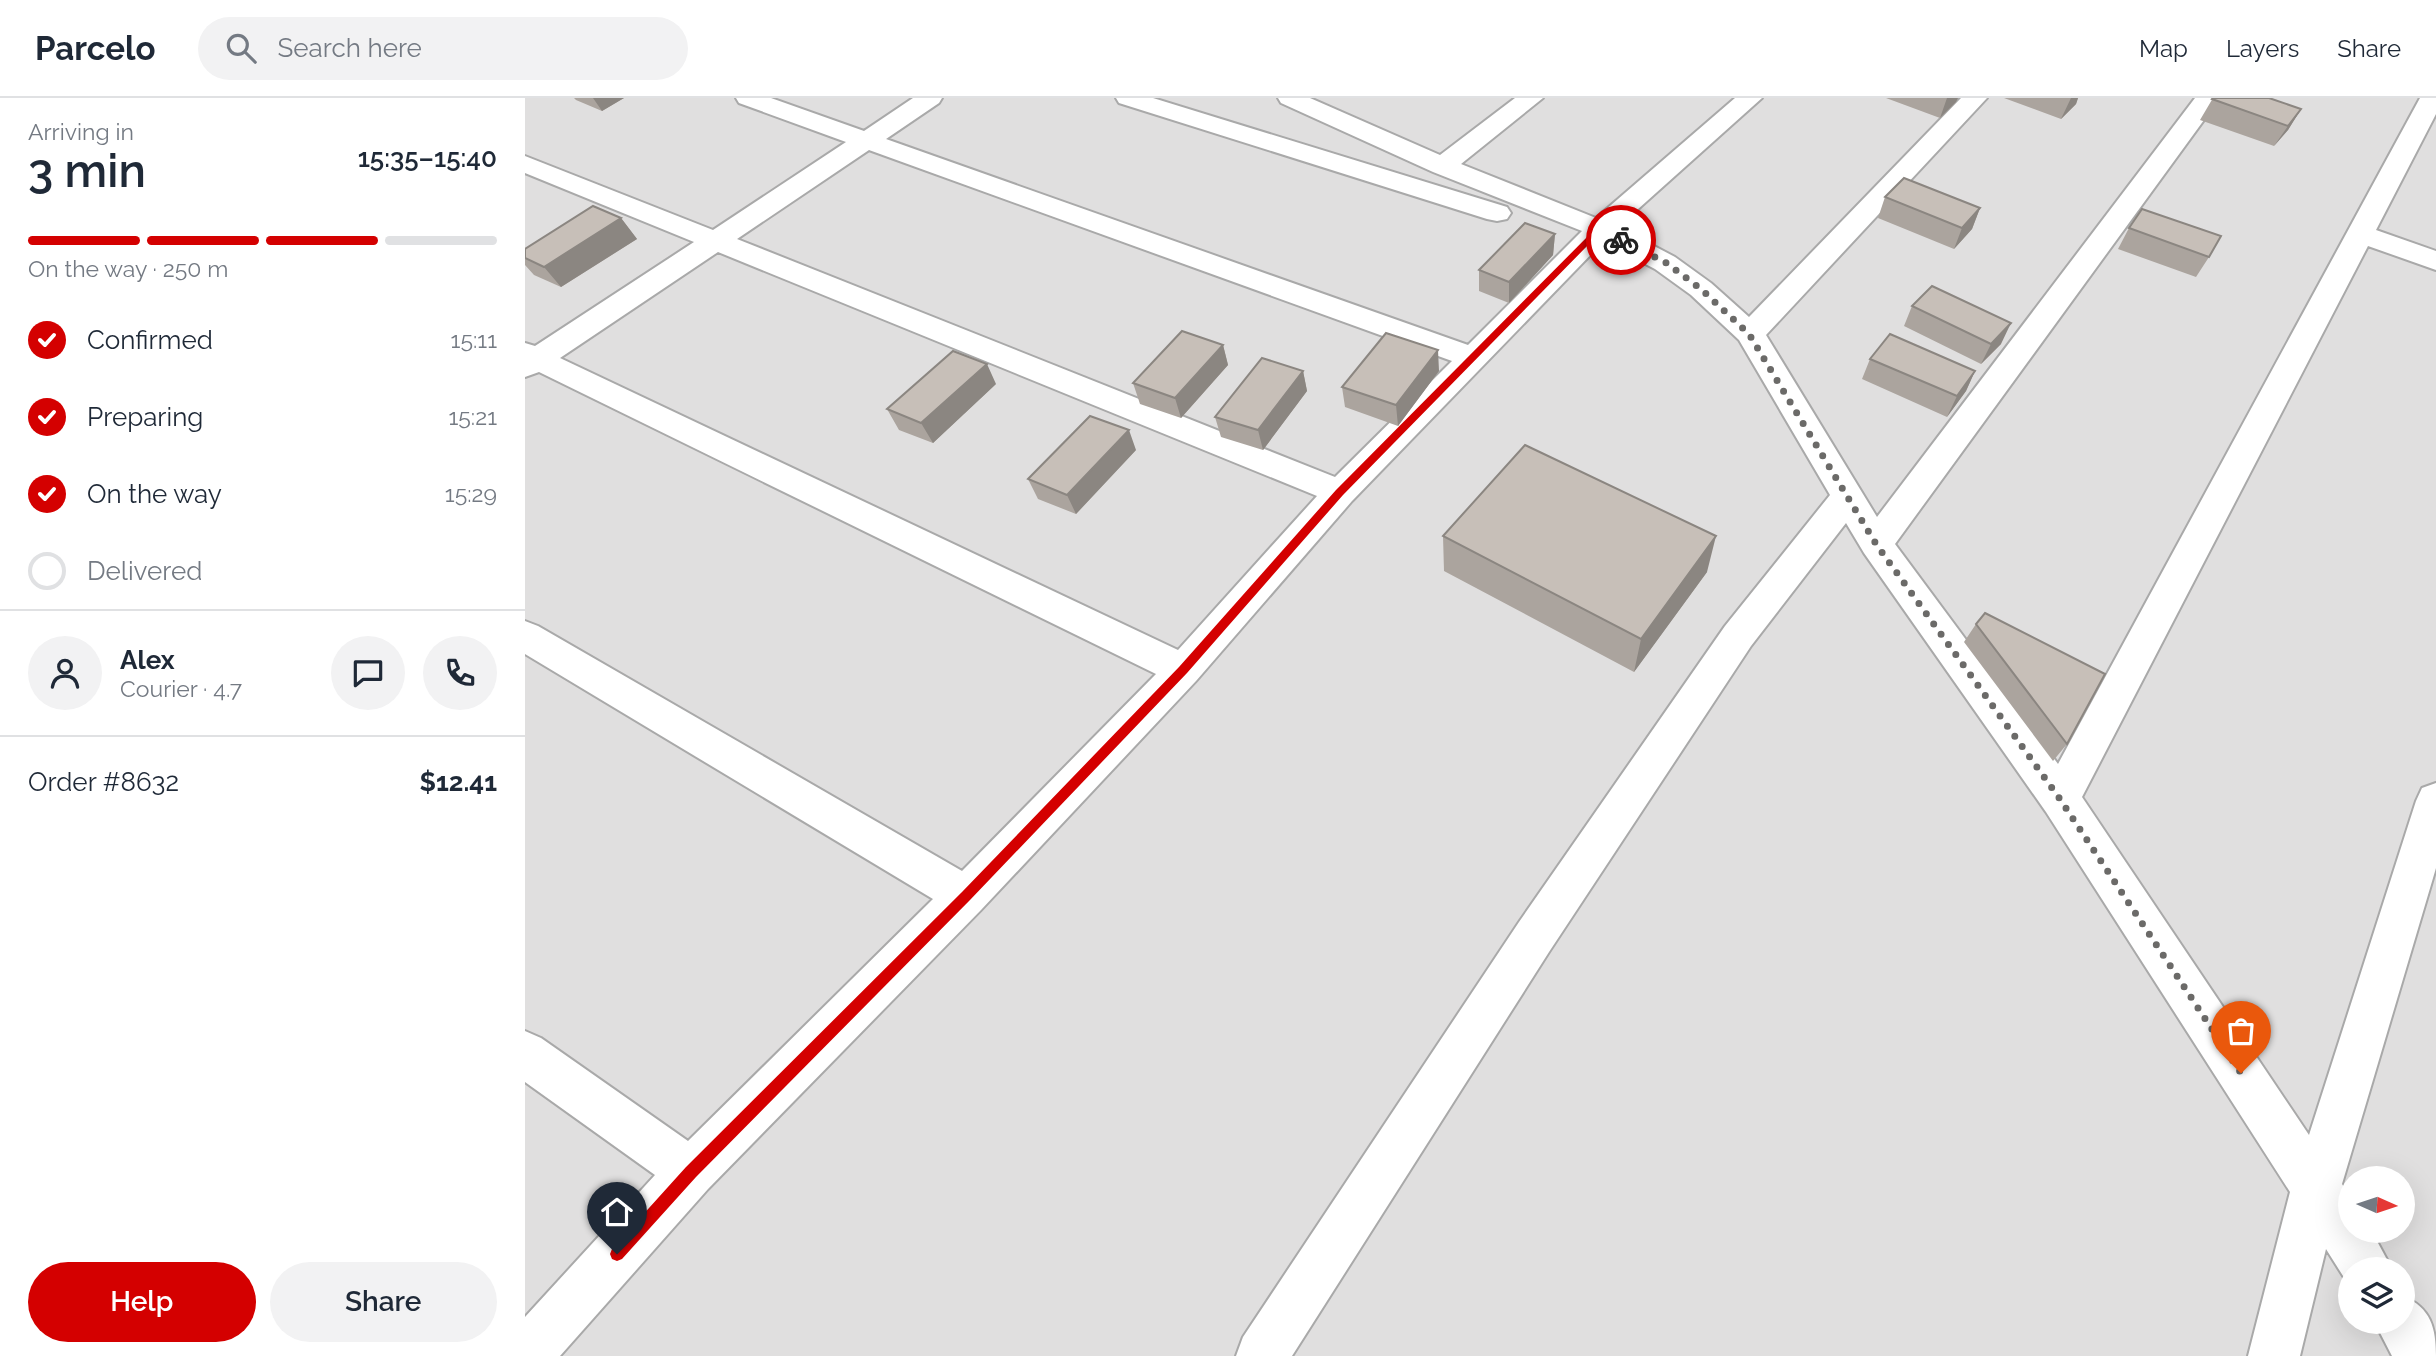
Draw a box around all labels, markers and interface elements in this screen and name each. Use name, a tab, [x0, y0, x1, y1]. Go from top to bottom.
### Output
search box	[198, 17, 688, 80]
text: Parcelo	[35, 29, 156, 68]
icon: search	[222, 29, 260, 67]
text: Search here	[278, 33, 422, 63]
text: Map	[2139, 34, 2188, 63]
text: Layers	[2226, 34, 2299, 63]
text: Share	[2337, 34, 2401, 63]
text: Arriving in	[28, 118, 134, 145]
text: 15:35–15:40	[358, 143, 497, 173]
text: 3 min	[28, 144, 146, 198]
courier	[1586, 205, 1656, 275]
icon: bike	[1602, 221, 1640, 259]
text: On the way · 250 m	[28, 255, 228, 282]
icon: check	[28, 321, 66, 359]
text: Confirmed	[87, 325, 213, 355]
text: 15:11	[451, 326, 497, 353]
icon: check	[28, 398, 66, 436]
text: Preparing	[87, 402, 203, 432]
text: 15:21	[448, 403, 497, 430]
icon: check	[28, 475, 66, 513]
text: On the way	[87, 479, 222, 509]
text: 15:29	[445, 480, 497, 507]
text: Delivered	[87, 556, 202, 586]
button: person	[28, 636, 102, 710]
button: chat	[331, 636, 405, 710]
button: phone	[423, 636, 497, 710]
text: Alex	[120, 645, 175, 675]
text: Courier · 4.7	[120, 675, 242, 702]
text: Order #8632	[28, 767, 179, 797]
text: $12.41	[419, 767, 497, 797]
pin	[2211, 1001, 2271, 1073]
icon: bag	[2222, 1012, 2260, 1050]
north arrow	[2338, 1166, 2415, 1242]
map controls	[2338, 1166, 2415, 1334]
pin	[587, 1182, 647, 1254]
icon: home	[598, 1193, 636, 1231]
button: layers	[2338, 1257, 2415, 1334]
button: Help	[28, 1262, 256, 1342]
button: Share	[270, 1262, 497, 1342]

